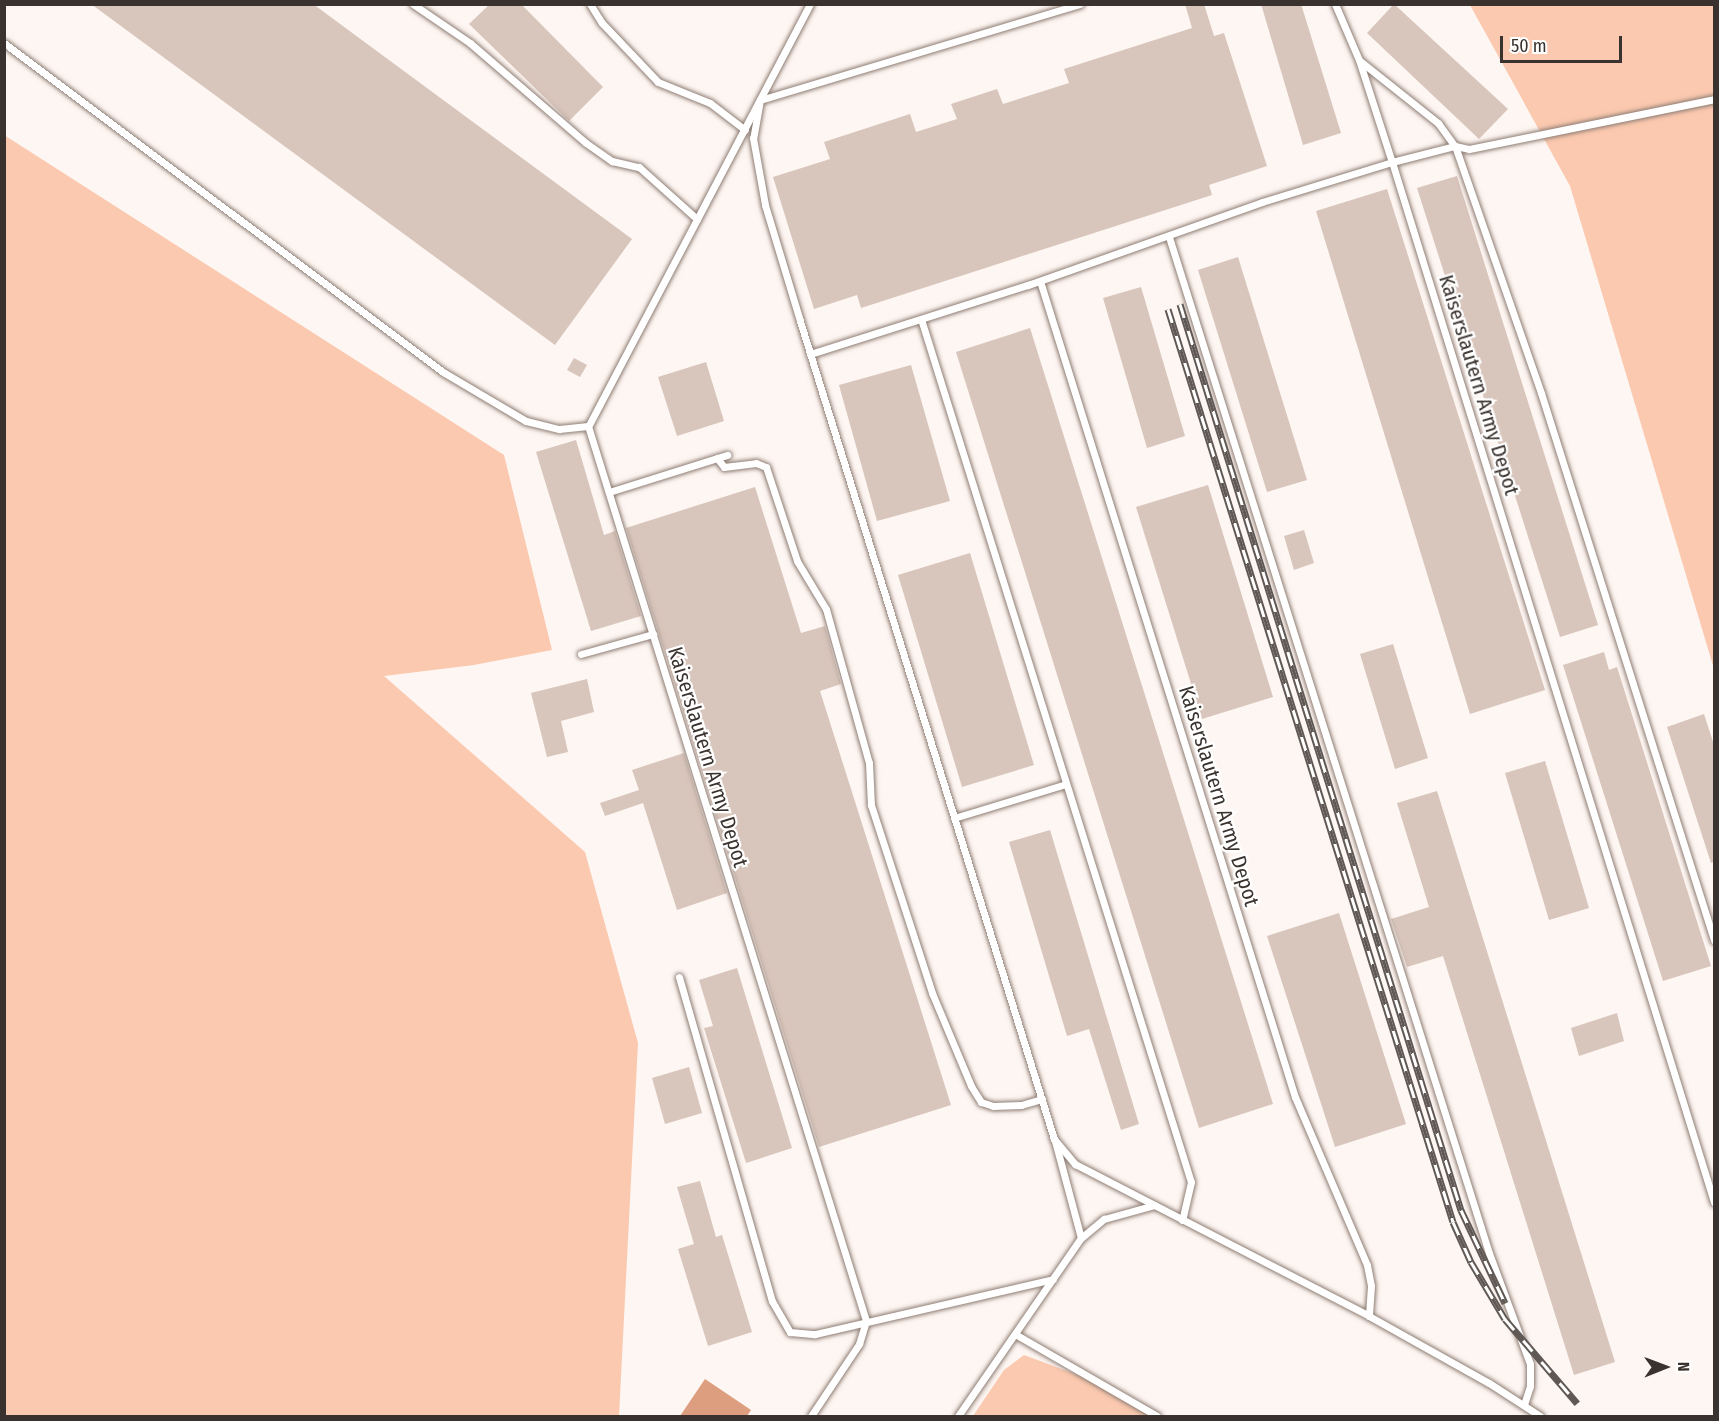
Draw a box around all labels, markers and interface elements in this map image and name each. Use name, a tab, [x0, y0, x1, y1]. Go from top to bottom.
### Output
scale bar	[1503, 24, 1624, 62]
text: 50 m	[1511, 35, 1547, 57]
street label: Kaiserslautern Army Depot	[1433, 272, 1525, 498]
street label: Kaiserslautern Army Depot	[662, 644, 754, 870]
street label: Kaiserslautern Army Depot	[1173, 683, 1265, 909]
north arrow	[1635, 1337, 1695, 1397]
text: N	[1674, 1362, 1693, 1372]

